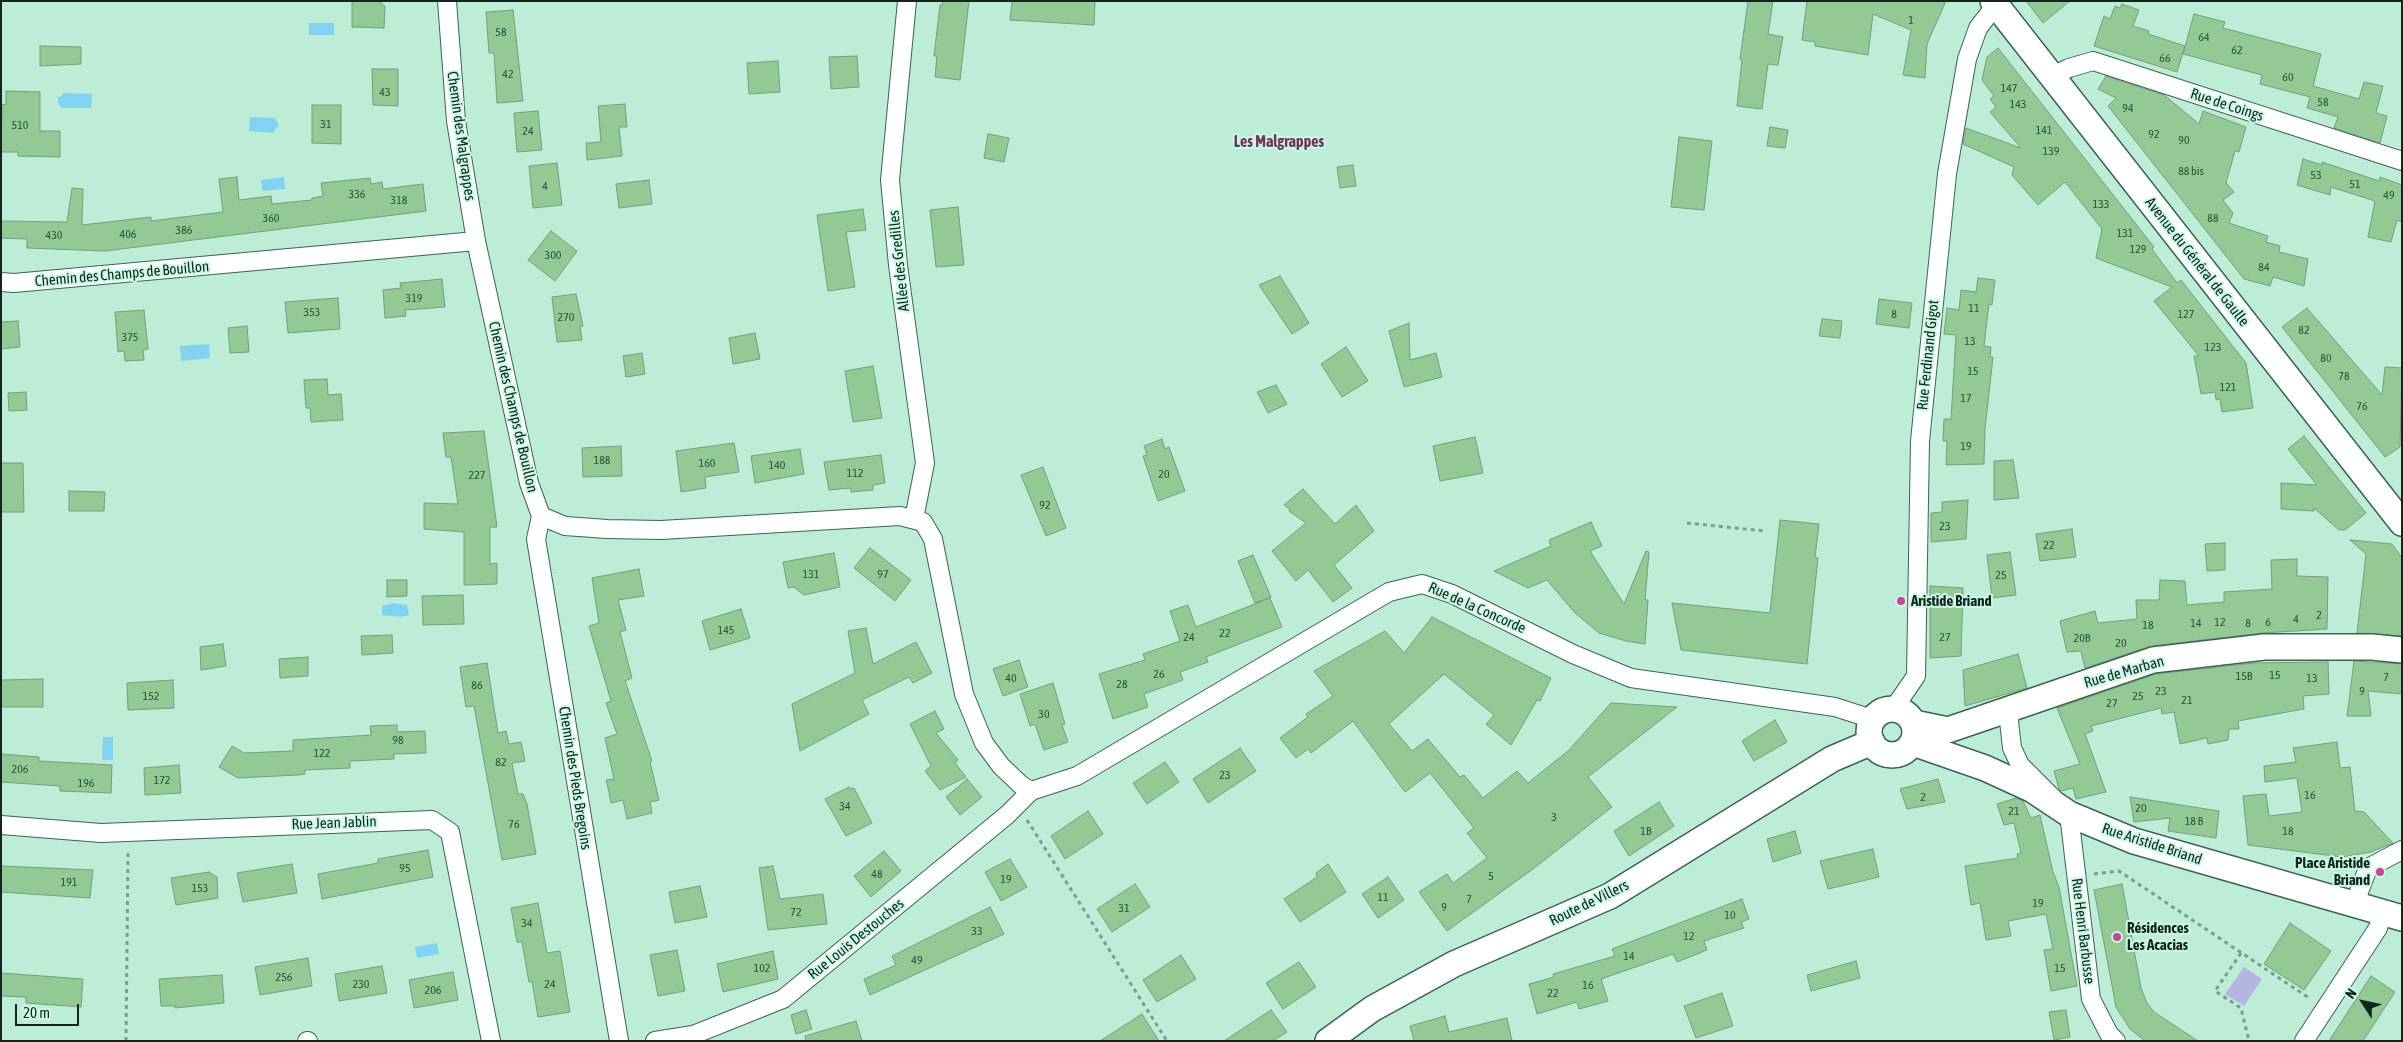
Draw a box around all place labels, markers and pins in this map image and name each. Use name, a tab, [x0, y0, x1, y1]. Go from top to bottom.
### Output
place label: Aristide Briand	[1911, 592, 1992, 610]
marker: Aristide Briand	[1895, 595, 1907, 607]
place label: Place Aristide Briand	[2295, 854, 2370, 889]
marker: Place Aristide Briand	[2374, 866, 2386, 878]
place label: Résidences Les Acacias	[2127, 919, 2189, 954]
marker: Résidences Les Acacias	[2111, 931, 2123, 943]

